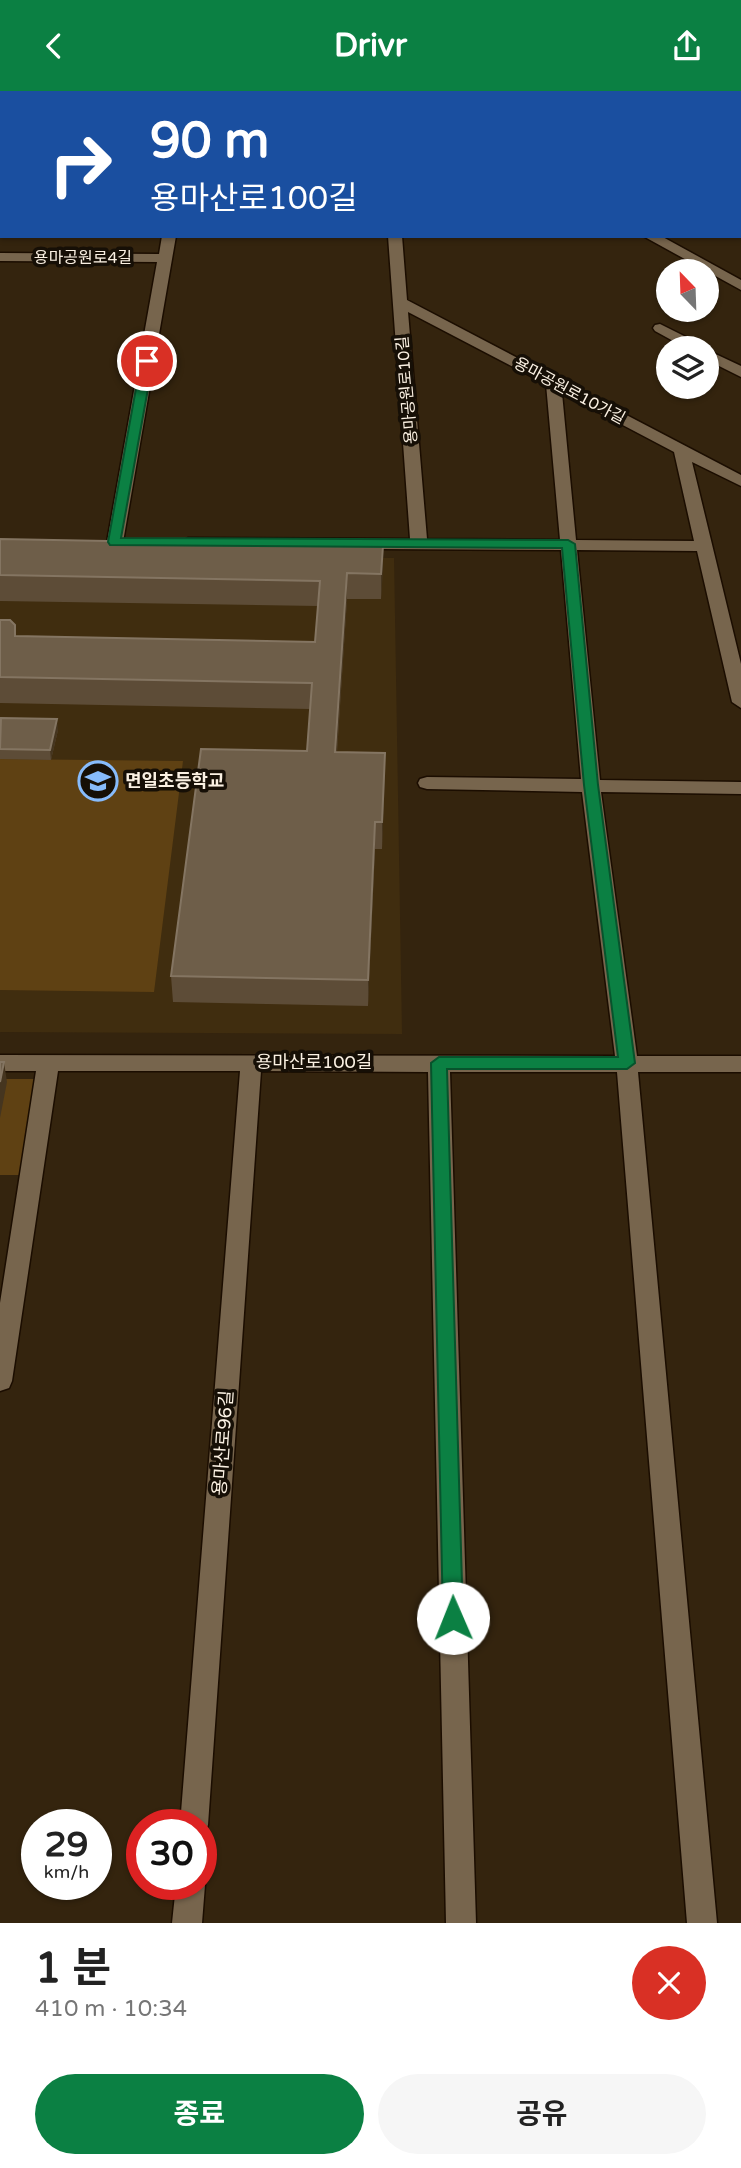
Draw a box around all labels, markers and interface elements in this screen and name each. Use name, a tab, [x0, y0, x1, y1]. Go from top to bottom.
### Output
icon: back	[35, 27, 73, 65]
text: Drivr	[334, 27, 407, 65]
icon: share	[668, 27, 706, 65]
text: 90 m	[150, 112, 269, 171]
icon: right	[35, 119, 126, 210]
text: 용마산로100길	[150, 180, 358, 218]
street label: 용마공원로4길	[34, 248, 132, 268]
north arrow	[656, 259, 719, 322]
map controls	[656, 259, 719, 399]
pin	[117, 331, 177, 391]
street label: 용마공원로10길	[392, 335, 422, 445]
button: layers	[656, 336, 719, 399]
icon: arrive	[128, 342, 166, 380]
street label: 용마공원로10가길	[510, 353, 629, 429]
school or university icon: 면일초등학교	[77, 760, 119, 802]
place label: 면일초등학교	[125, 770, 224, 792]
street label: 용마산로100길	[256, 1051, 372, 1073]
street label: 용마산로96길	[208, 1390, 238, 1496]
position arrow	[416, 1581, 490, 1655]
speed limit sign: 30	[126, 1809, 217, 1900]
text: 29	[45, 1824, 88, 1866]
text: km/h	[44, 1861, 89, 1883]
text: 1 분	[35, 1943, 111, 1994]
button: close	[632, 1946, 706, 2020]
text: 410 m · 10:34	[35, 1995, 187, 2023]
button: 종료	[35, 2074, 364, 2154]
button: 공유	[378, 2074, 706, 2154]

